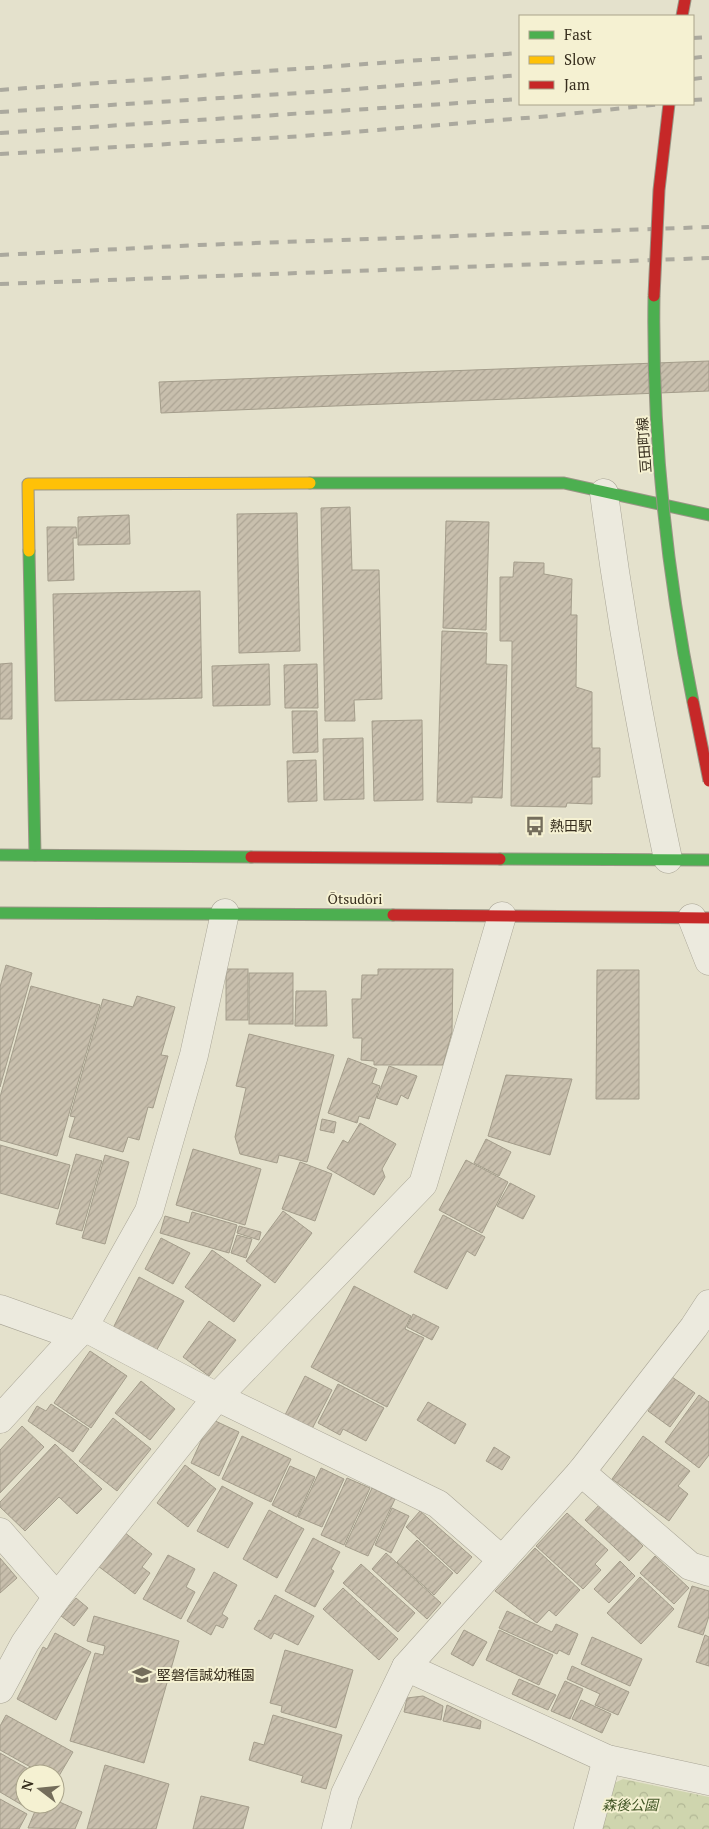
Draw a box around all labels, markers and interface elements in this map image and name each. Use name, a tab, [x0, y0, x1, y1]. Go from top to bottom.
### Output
legend	[519, 15, 694, 105]
text: Fast	[564, 24, 592, 44]
text: Slow	[564, 49, 597, 69]
text: Jam	[564, 74, 590, 94]
street label: 豆田町線	[632, 416, 655, 474]
bus stop icon: 熱田駅	[524, 815, 546, 837]
place label: 熱田駅	[550, 816, 592, 835]
street label: Ōtsudōri	[328, 889, 382, 908]
school or university icon: 堅磐信誠幼稚園	[131, 1664, 153, 1686]
place label: 堅磐信誠幼稚園	[157, 1665, 255, 1684]
north arrow	[15, 1764, 65, 1814]
text: N	[16, 1777, 38, 1793]
park label: 森後公園	[602, 1795, 660, 1814]

